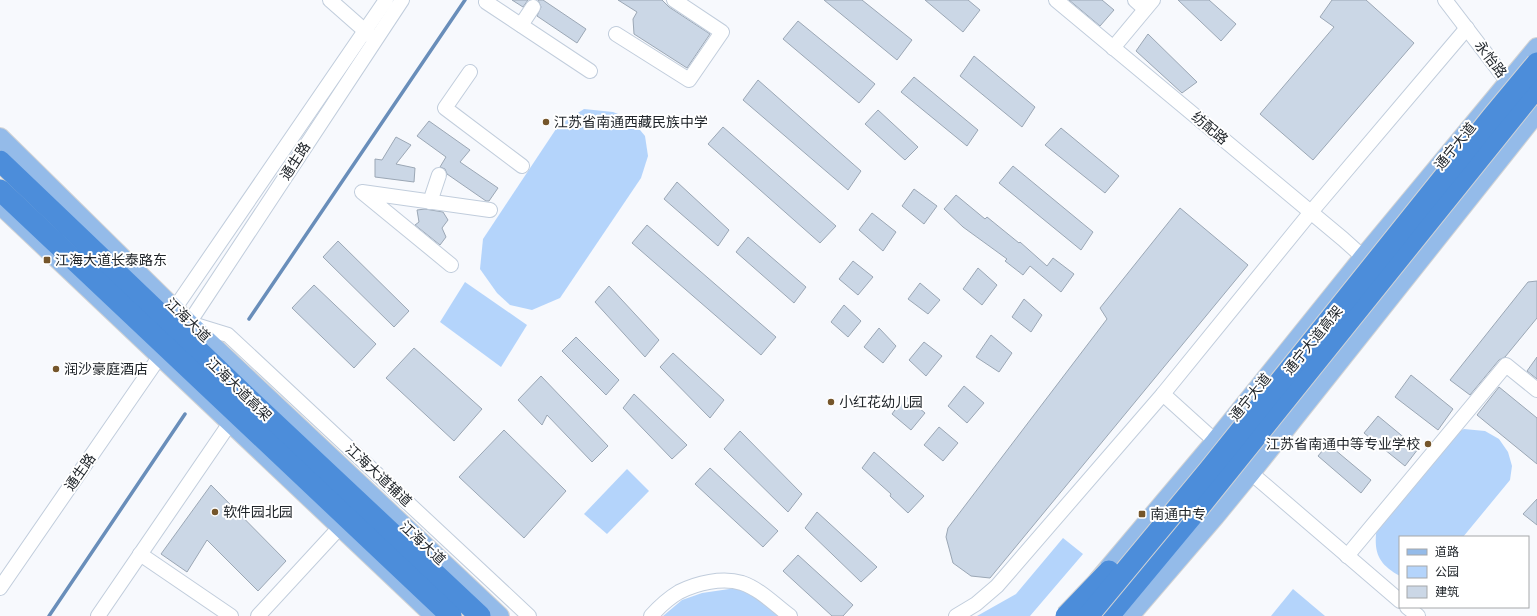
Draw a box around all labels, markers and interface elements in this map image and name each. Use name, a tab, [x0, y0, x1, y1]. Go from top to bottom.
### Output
street label: 永怡路	[1470, 37, 1511, 82]
street label: 纺配路	[1187, 108, 1232, 149]
place label: 江苏省南通西藏民族中学	[554, 113, 708, 132]
marker: 江苏省南通西藏民族中学	[541, 117, 551, 127]
street label: 通宁大道	[1430, 119, 1480, 174]
street label: 通生路	[276, 138, 315, 184]
place label: 江海大道长泰路东	[55, 251, 167, 270]
marker: 江海大道长泰路东	[42, 255, 52, 265]
street label: 江海大道	[161, 294, 214, 347]
street label: 通宁大道高架	[1280, 302, 1347, 379]
street label: 江海大道高架	[202, 353, 275, 425]
place label: 润沙豪庭酒店	[64, 360, 148, 379]
marker: 润沙豪庭酒店	[51, 364, 61, 374]
street label: 通宁大道	[1225, 370, 1275, 425]
place label: 小红花幼儿园	[839, 393, 923, 412]
marker: 小红花幼儿园	[826, 397, 836, 407]
place label: 江苏省南通中等专业学校	[1266, 435, 1420, 454]
marker: 江苏省南通中等专业学校	[1423, 439, 1433, 449]
street label: 江海大道辅道	[341, 440, 416, 511]
street label: 通生路	[61, 450, 100, 495]
place label: 软件园北园	[223, 503, 293, 522]
place label: 南通中专	[1150, 505, 1206, 524]
marker: 软件园北园	[210, 507, 220, 517]
marker: 南通中专	[1137, 509, 1147, 519]
street label: 江海大道	[396, 517, 450, 569]
legend	[1399, 536, 1529, 608]
text: 道路	[1435, 544, 1459, 560]
text: 公园	[1435, 564, 1459, 580]
text: 建筑	[1435, 584, 1459, 600]

